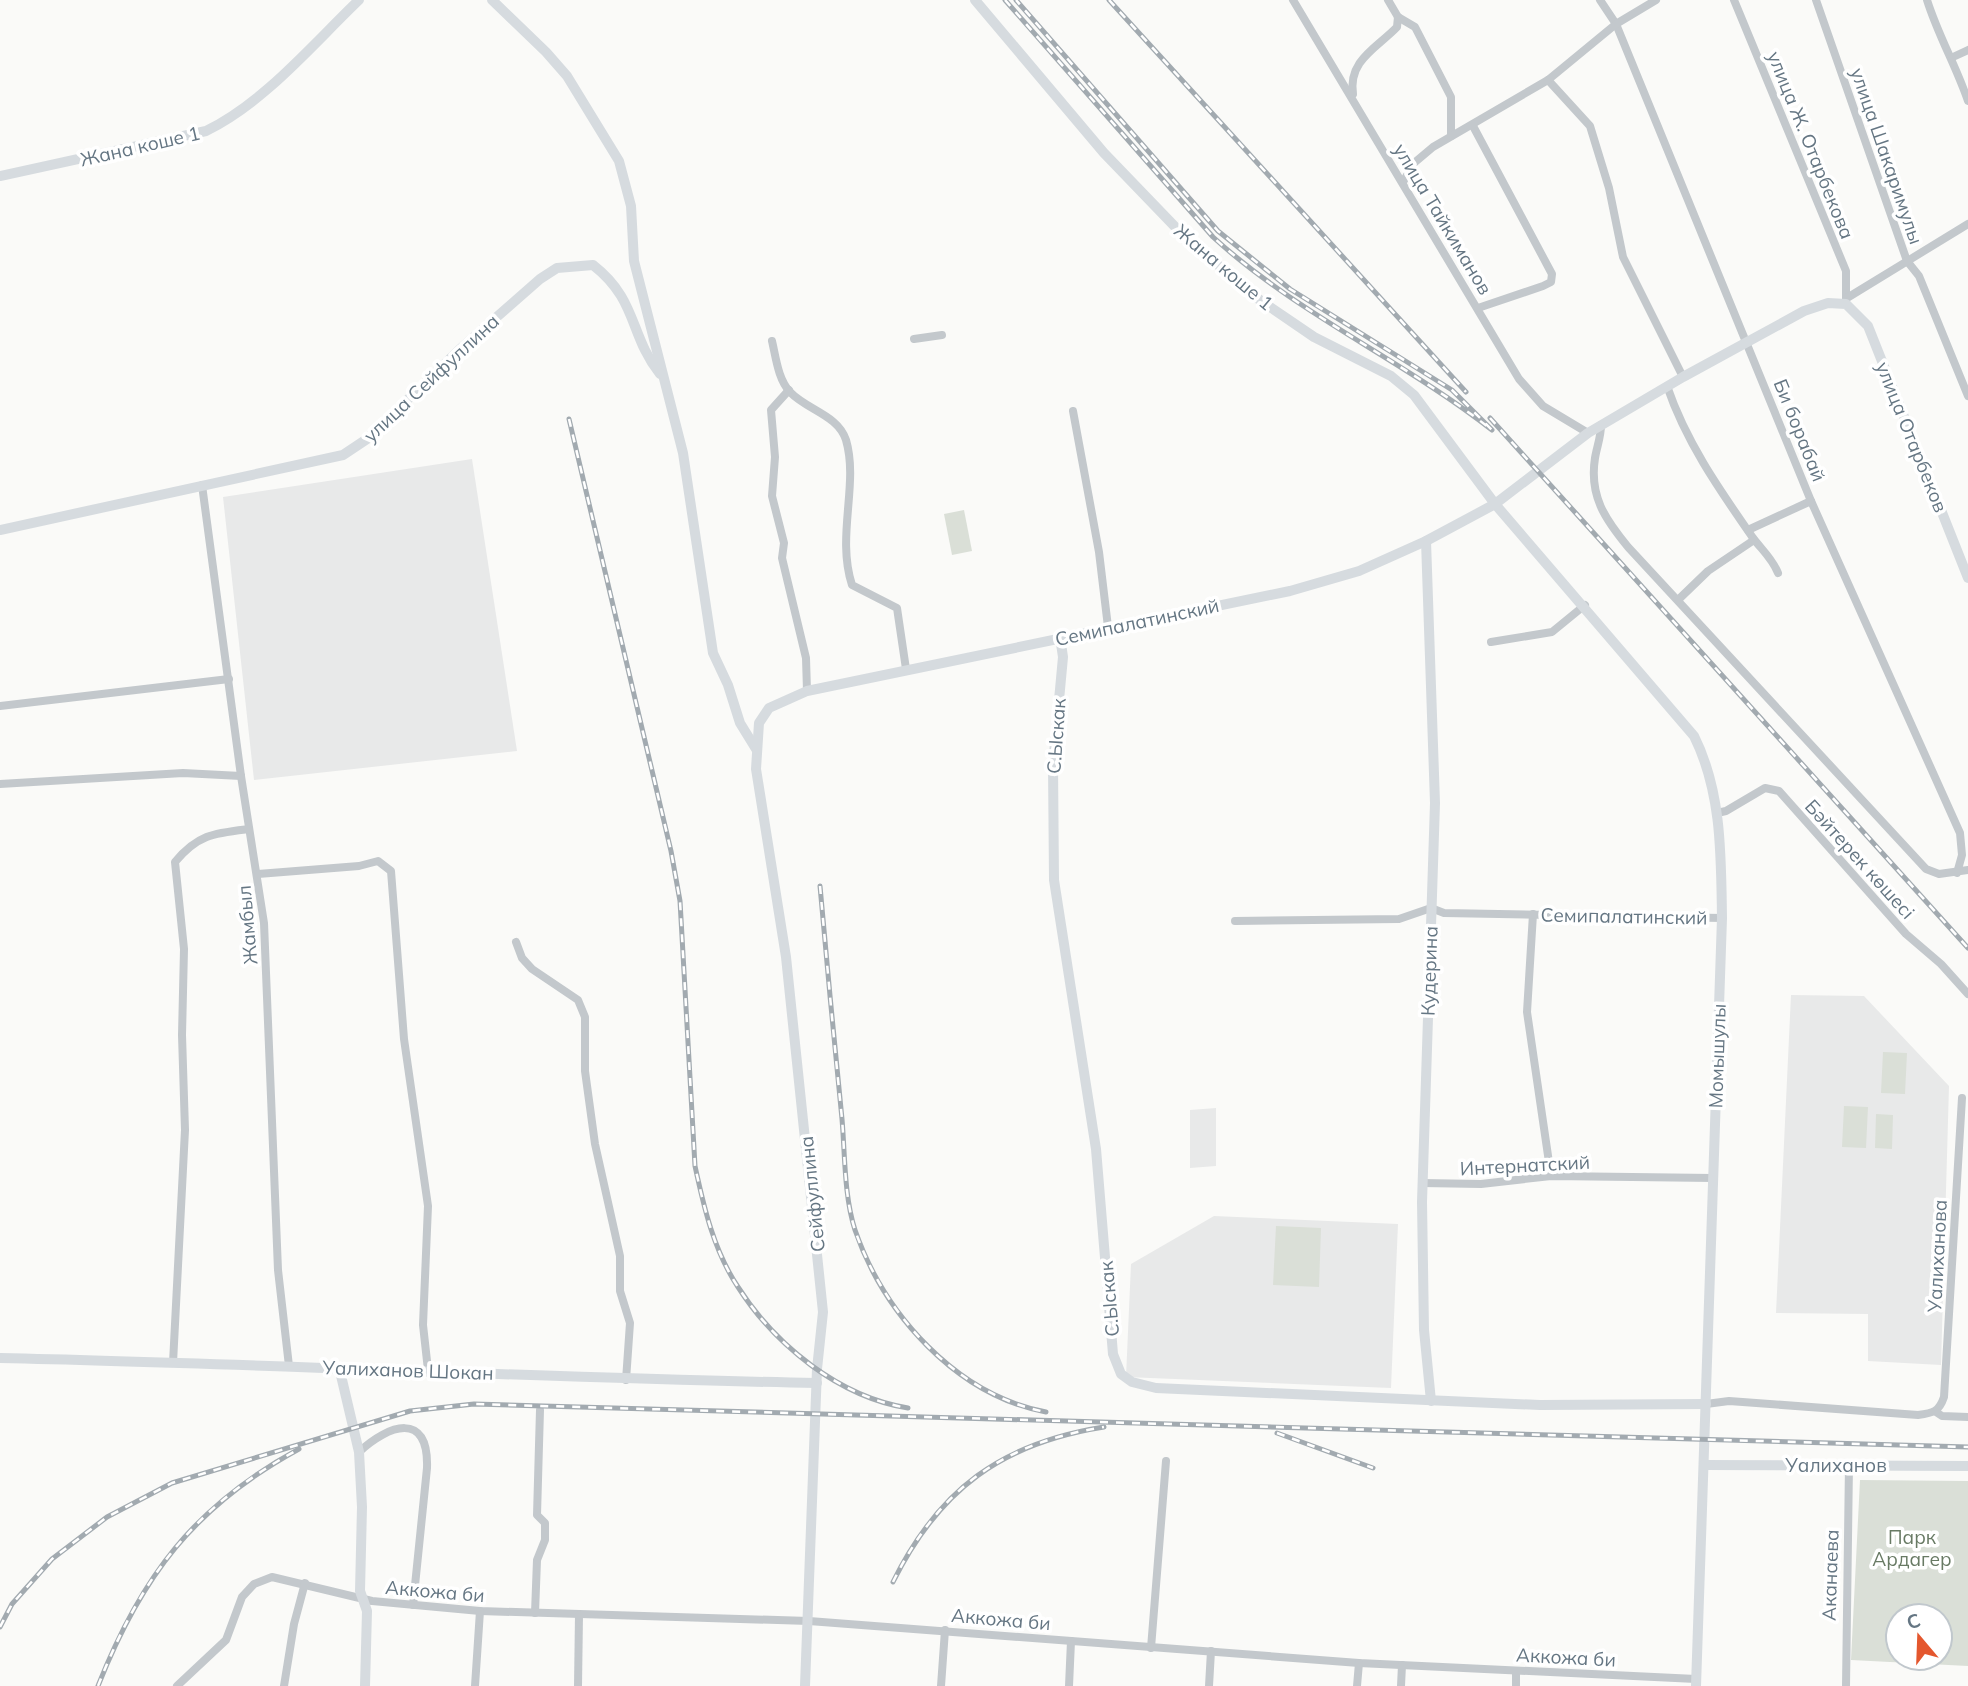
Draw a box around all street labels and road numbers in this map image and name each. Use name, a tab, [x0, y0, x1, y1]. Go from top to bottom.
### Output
street label: улица Ж. Отарбекова	[1762, 48, 1860, 242]
street label: улица Шакаримулы	[1846, 65, 1928, 247]
street label: Жана коше 1	[78, 121, 202, 171]
street label: улица Тайкиманов	[1388, 139, 1498, 299]
street label: Жана коше 1	[1170, 219, 1278, 315]
street label: улица Сейфуллина	[358, 309, 504, 447]
street label: улица Отарбеков	[1871, 358, 1953, 516]
street label: Би борабай	[1769, 375, 1831, 485]
street label: Семипалатинский	[1053, 593, 1221, 651]
street label: С.Ыскак	[1041, 697, 1071, 775]
street label: Бәйтерек көшесі	[1800, 794, 1920, 924]
street label: Жамбыл	[232, 884, 262, 966]
street label: Семипалатинский	[1540, 903, 1708, 929]
street label: Кудерина	[1415, 926, 1443, 1016]
street label: Момышулы	[1703, 1003, 1731, 1109]
street label: Сейфуллина	[794, 1135, 830, 1253]
street label: Интернатский	[1459, 1150, 1591, 1180]
street label: Уалиханова	[1922, 1199, 1952, 1314]
street label: С.Ыскак	[1094, 1259, 1124, 1338]
street label: Уалиханов Шокан	[321, 1355, 494, 1385]
street label: Уалиханов	[1784, 1453, 1887, 1477]
street label: Аканаева	[1816, 1529, 1844, 1621]
street label: Аккожа би	[384, 1575, 486, 1607]
street label: Аккожа би	[950, 1603, 1052, 1635]
street label: Аккожа би	[1516, 1642, 1616, 1672]

